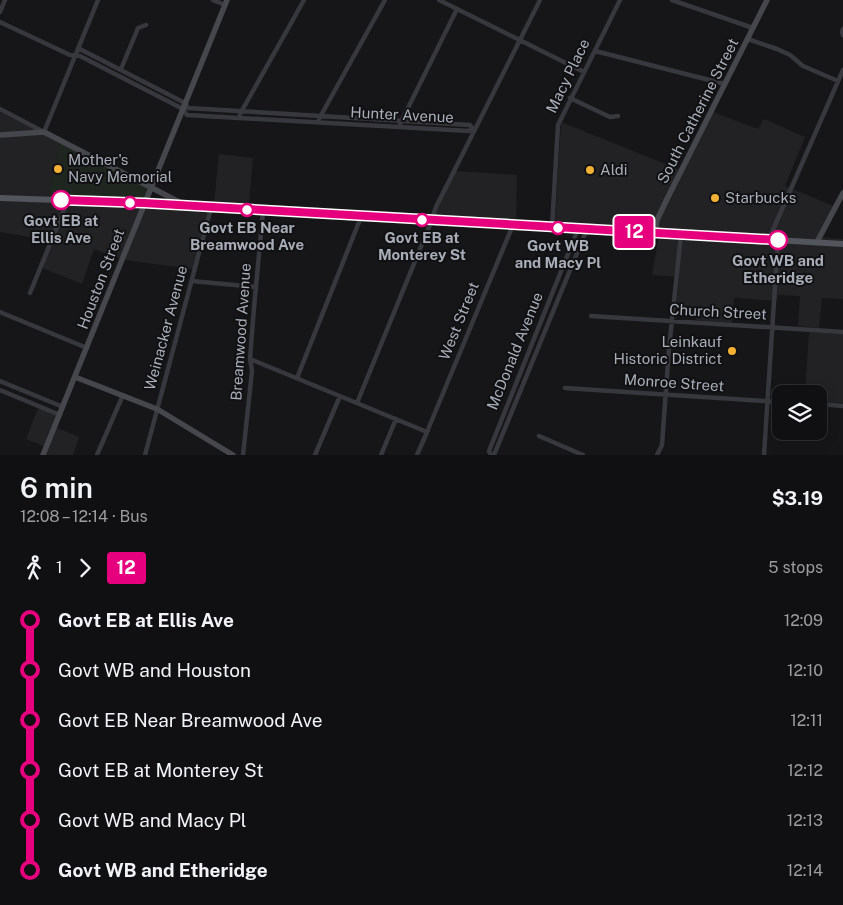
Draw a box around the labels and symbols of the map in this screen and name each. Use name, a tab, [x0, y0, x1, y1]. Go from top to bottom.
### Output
street label: South Catherine Street	[654, 35, 742, 186]
street label: Macy Place	[542, 36, 593, 116]
street label: Hunter Avenue	[350, 103, 454, 126]
place label: Mother's Navy Memorial	[68, 151, 172, 185]
place label: Aldi	[600, 161, 628, 178]
marker: Mother's Navy Memorial	[52, 163, 64, 175]
marker: Aldi	[584, 164, 596, 176]
place label: Starbucks	[725, 189, 796, 206]
marker: Govt EB at Ellis Ave	[51, 190, 71, 210]
marker: Starbucks	[709, 192, 721, 204]
unlabelled marker	[123, 196, 137, 210]
marker: Govt EB Near Breamwood Ave	[240, 203, 254, 217]
place label: Govt EB at Ellis Ave	[23, 212, 99, 246]
marker: Govt EB at Monterey St	[415, 213, 429, 227]
line badge: 12	[612, 216, 656, 248]
place label: Govt EB Near Breamwood Ave	[190, 219, 304, 253]
marker: Govt WB and Macy Pl	[551, 221, 565, 235]
street label: Houston Street	[74, 226, 128, 331]
place label: Govt EB at Monterey St	[378, 229, 466, 263]
marker: Govt WB and Etheridge	[768, 230, 788, 250]
place label: Govt WB and Macy Pl	[515, 237, 601, 271]
place label: Govt WB and Etheridge	[732, 252, 824, 286]
street label: Breamwood Avenue	[227, 263, 254, 401]
street label: Weinacker Avenue	[141, 264, 190, 392]
street label: West Street	[435, 279, 482, 362]
street label: McDonald Avenue	[483, 290, 546, 412]
street label: Church Street	[669, 300, 767, 323]
place label: Leinkauf Historic District	[613, 333, 722, 367]
marker: Leinkauf Historic District	[726, 345, 738, 357]
street label: Monroe Street	[623, 371, 725, 394]

